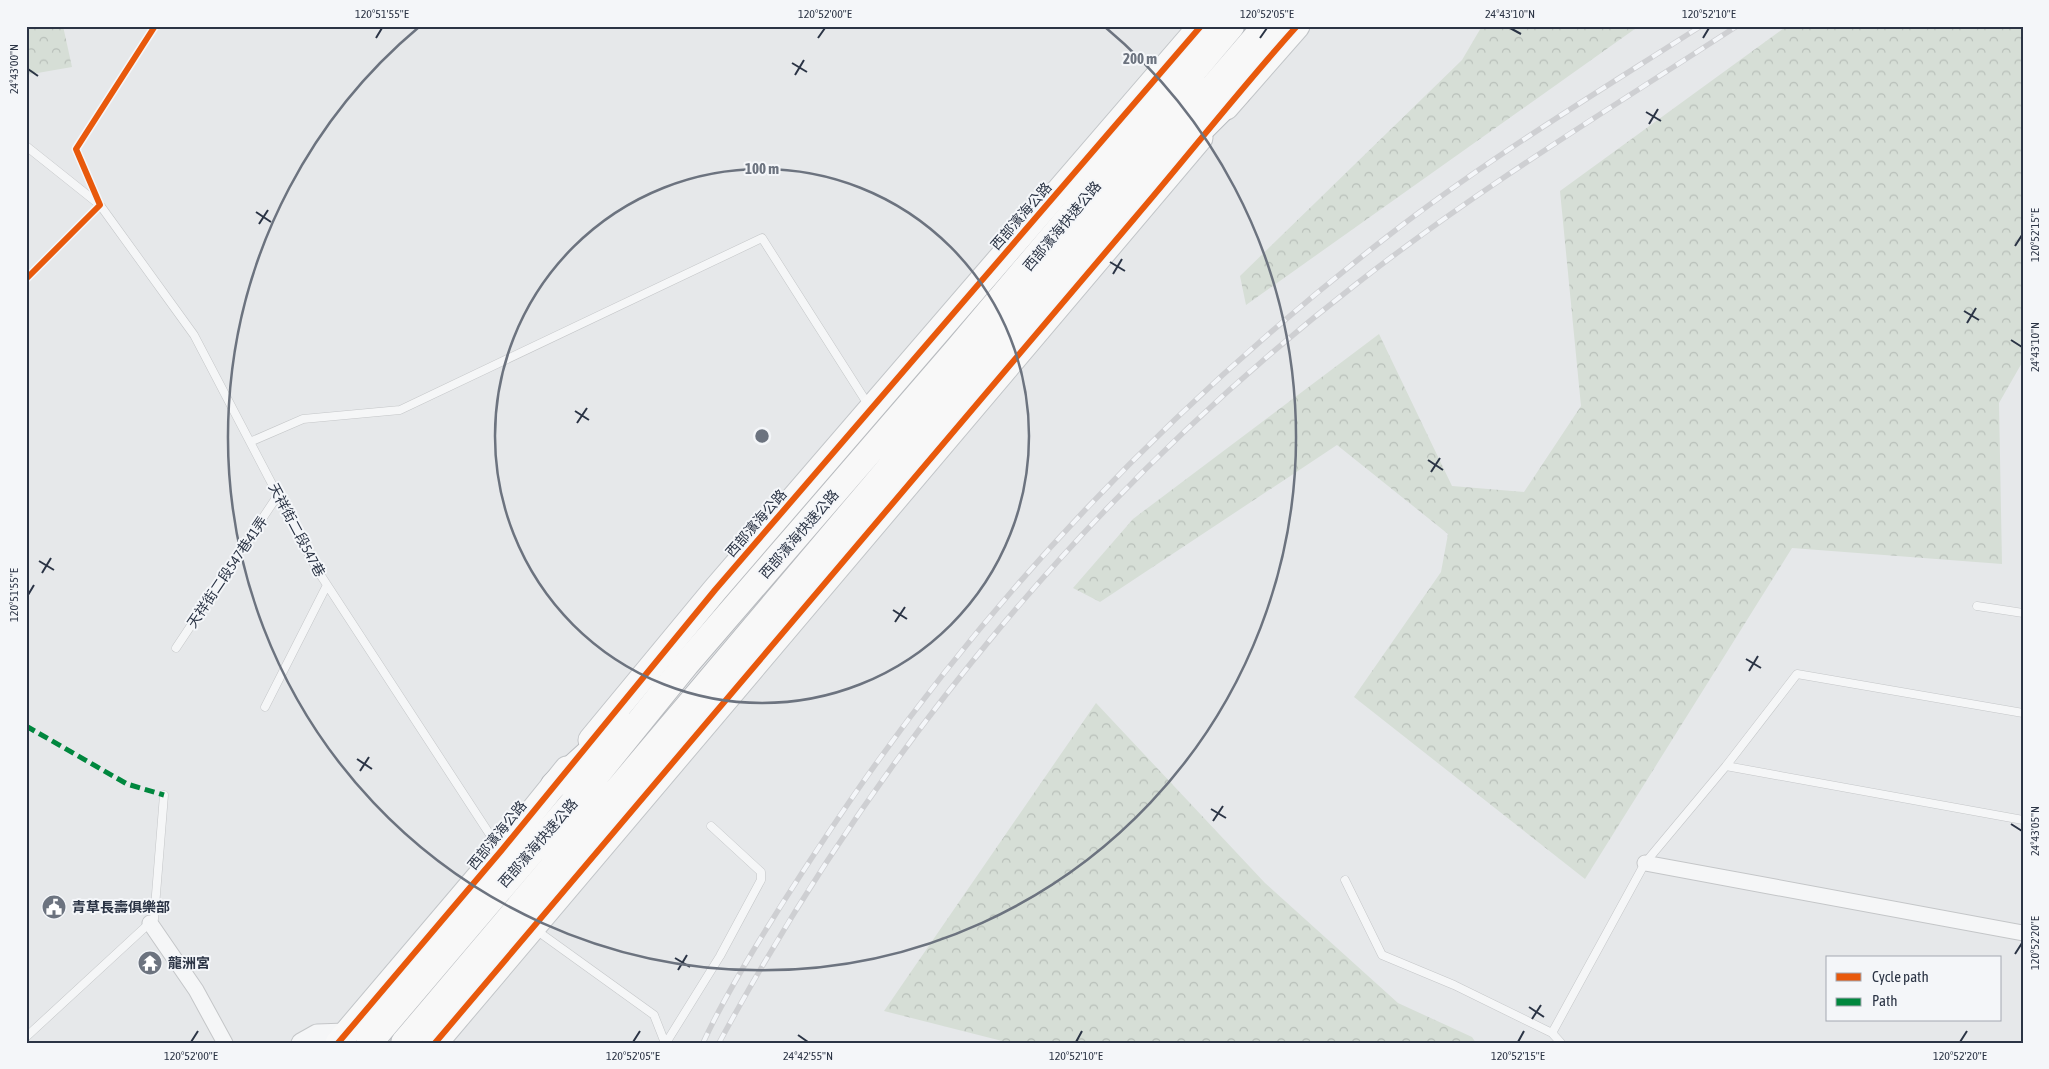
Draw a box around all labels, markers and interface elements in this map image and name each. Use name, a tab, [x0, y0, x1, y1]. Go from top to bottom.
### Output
text: 120°51'55"E	[355, 7, 409, 21]
text: 120°52'00"E	[798, 7, 852, 21]
text: 120°52'05"E	[1240, 7, 1294, 21]
text: 24°43'10"N	[1485, 7, 1535, 21]
text: 120°52'10"E	[1682, 7, 1736, 21]
text: 24°43'00"N	[7, 44, 21, 94]
text: 200 m	[1123, 50, 1157, 67]
text: 100 m	[745, 160, 779, 177]
street label: 西部濱海快速公路	[1020, 178, 1104, 274]
street label: 西部濱海公路	[987, 179, 1055, 253]
text: 120°52'15"E	[2028, 208, 2042, 262]
text: 24°43'10"N	[2028, 322, 2042, 372]
centre of rings	[753, 427, 771, 445]
street label: 天祥街二段547巷	[266, 480, 328, 580]
street label: 西部濱海公路	[722, 486, 790, 560]
street label: 西部濱海快速公路	[756, 486, 842, 582]
street label: 天祥街二段547巷41弄	[184, 513, 270, 631]
text: 120°51'55"E	[7, 568, 21, 622]
street label: 西部濱海快速公路	[495, 795, 581, 891]
street label: 西部濱海公路	[464, 797, 530, 873]
text: 24°43'05"N	[2028, 806, 2042, 856]
public building icon: 青草長壽俱樂部	[41, 894, 67, 920]
place label: 青草長壽俱樂部	[72, 899, 170, 915]
text: 120°52'20"E	[2028, 916, 2042, 970]
temple icon: 龍洲宮	[137, 950, 163, 976]
place label: 龍洲宮	[168, 955, 210, 971]
legend	[1826, 956, 2002, 1022]
text: Cycle path	[1872, 968, 1929, 985]
text: Path	[1872, 992, 1898, 1009]
text: 120°52'00"E	[164, 1049, 218, 1063]
text: 120°52'05"E	[606, 1049, 660, 1063]
text: 24°42'55"N	[783, 1049, 833, 1063]
text: 120°52'10"E	[1049, 1049, 1103, 1063]
text: 120°52'15"E	[1491, 1049, 1545, 1063]
text: 120°52'20"E	[1933, 1049, 1987, 1063]

